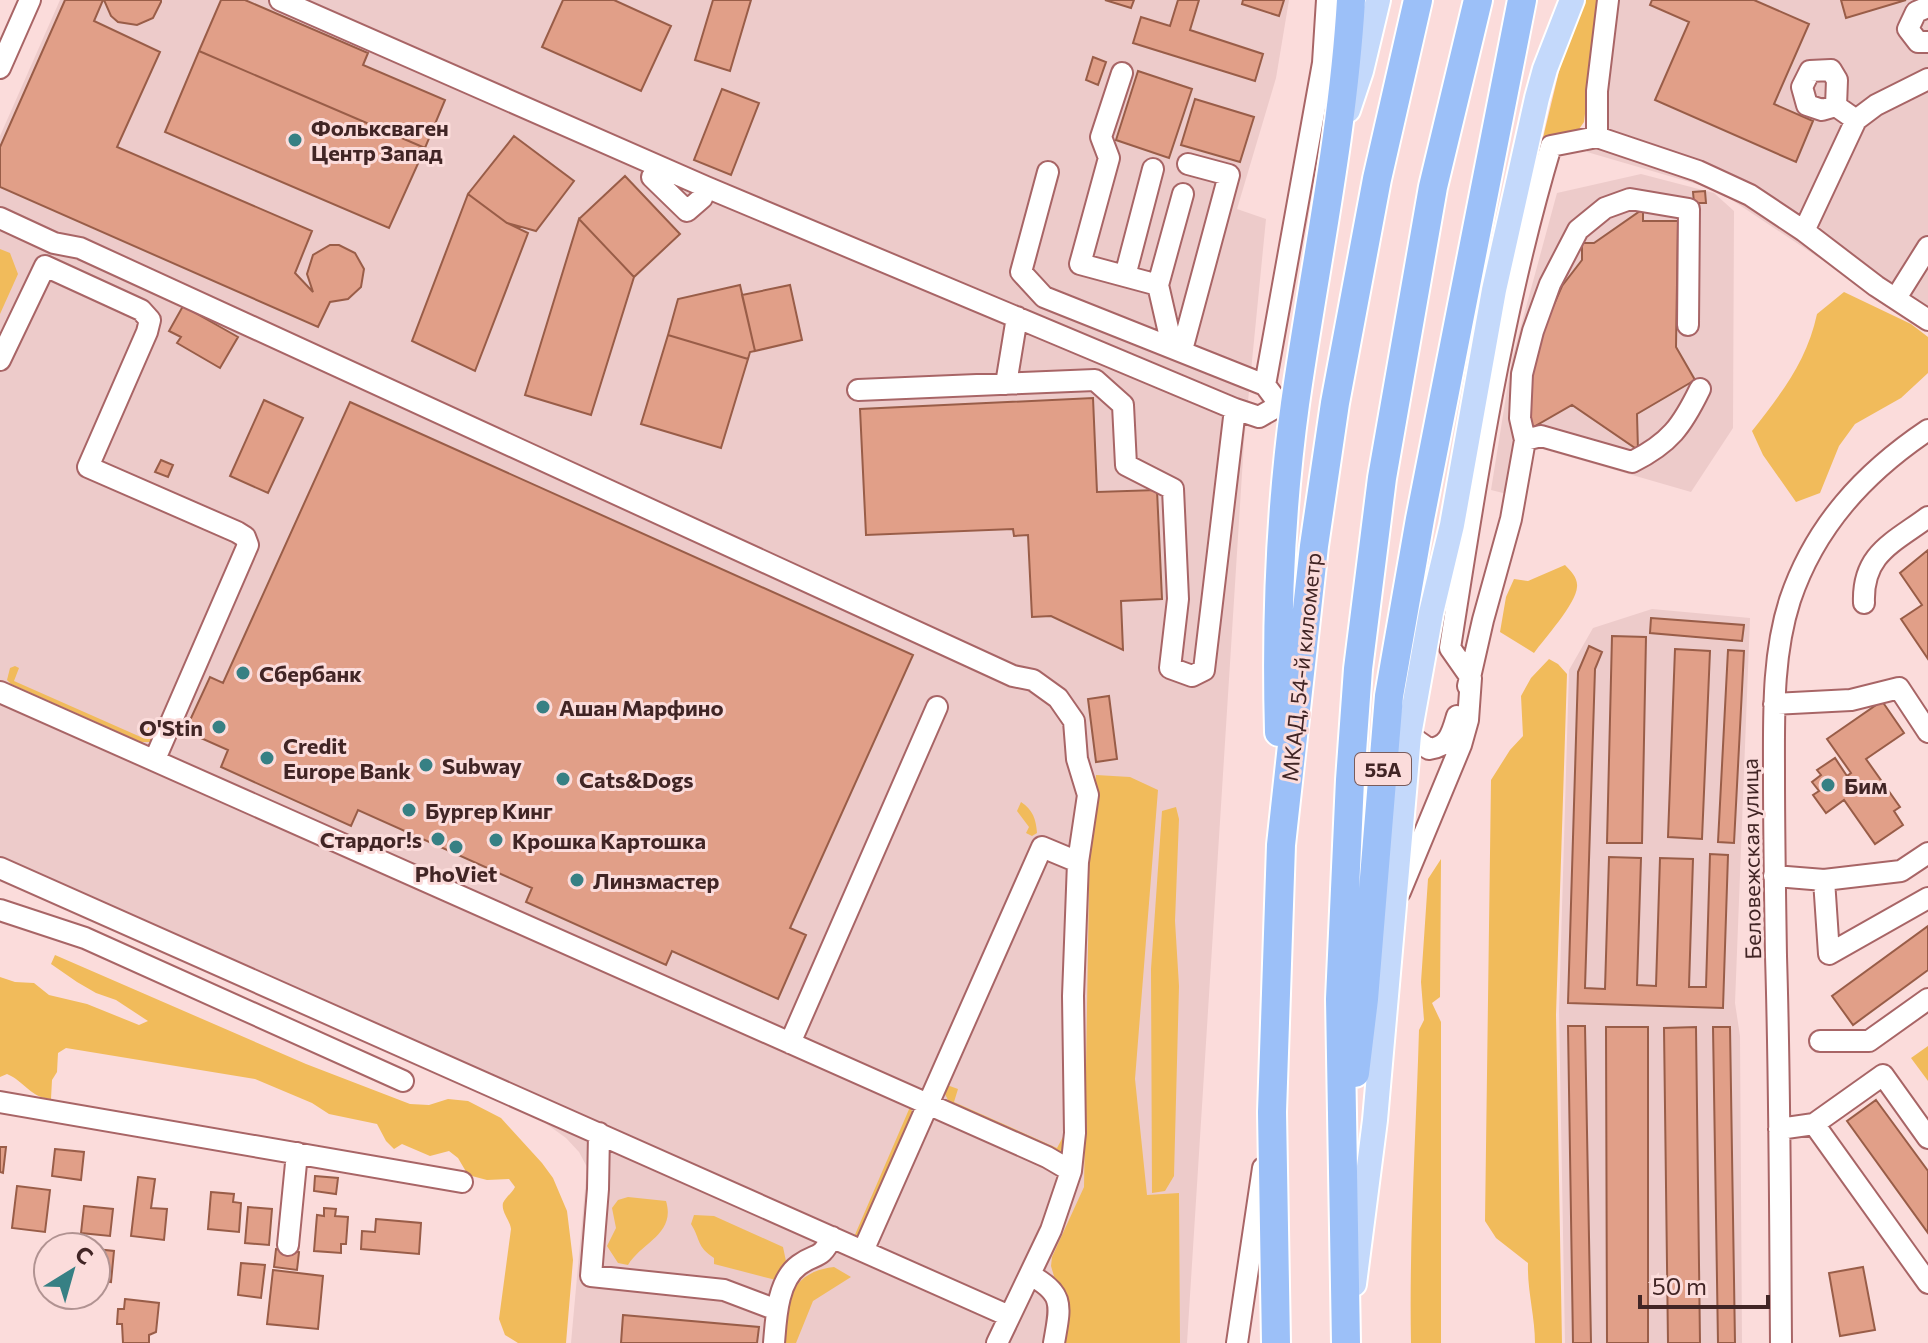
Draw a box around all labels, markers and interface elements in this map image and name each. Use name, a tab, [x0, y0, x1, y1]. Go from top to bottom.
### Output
place label: Фольксваген Центр Запад	[311, 114, 449, 166]
marker: Фольксваген Центр Запад	[286, 131, 304, 149]
street label: МКАД, 54-й километр	[1276, 551, 1326, 783]
place label: Сбербанк	[259, 660, 362, 687]
marker: Сбербанк	[234, 664, 252, 682]
place label: Ашан Марфино	[559, 694, 724, 721]
marker: Ашан Марфино	[534, 698, 552, 716]
place label: O'Stin	[139, 714, 203, 741]
marker: O'Stin	[210, 718, 228, 736]
place label: Credit Europe Bank	[283, 732, 411, 784]
marker: Credit Europe Bank	[258, 749, 276, 767]
place label: Subway	[442, 752, 522, 779]
road number: 55А	[1355, 753, 1411, 785]
marker: Subway	[417, 756, 435, 774]
street label: Беловежская улица	[1736, 758, 1766, 960]
place label: Cats&Dogs	[579, 766, 694, 793]
marker: Cats&Dogs	[554, 770, 572, 788]
place label: Бим	[1844, 772, 1887, 799]
marker: Бим	[1819, 776, 1837, 794]
place label: Бургер Кинг	[425, 797, 553, 824]
marker: Бургер Кинг	[400, 801, 418, 819]
place label: Стардог!s	[320, 826, 422, 853]
place label: Крошка Картошка	[512, 827, 706, 854]
marker: Стардог!s	[429, 830, 447, 848]
marker: Крошка Картошка	[487, 831, 505, 849]
marker: PhoViet	[447, 838, 465, 856]
place label: PhoViet	[415, 860, 497, 887]
place label: Линзмастер	[593, 867, 720, 894]
marker: Линзмастер	[568, 871, 586, 889]
north arrow	[32, 1231, 112, 1311]
text: С	[70, 1239, 98, 1270]
scale bar	[1640, 1259, 1768, 1309]
text: 50 m	[1652, 1271, 1707, 1300]

